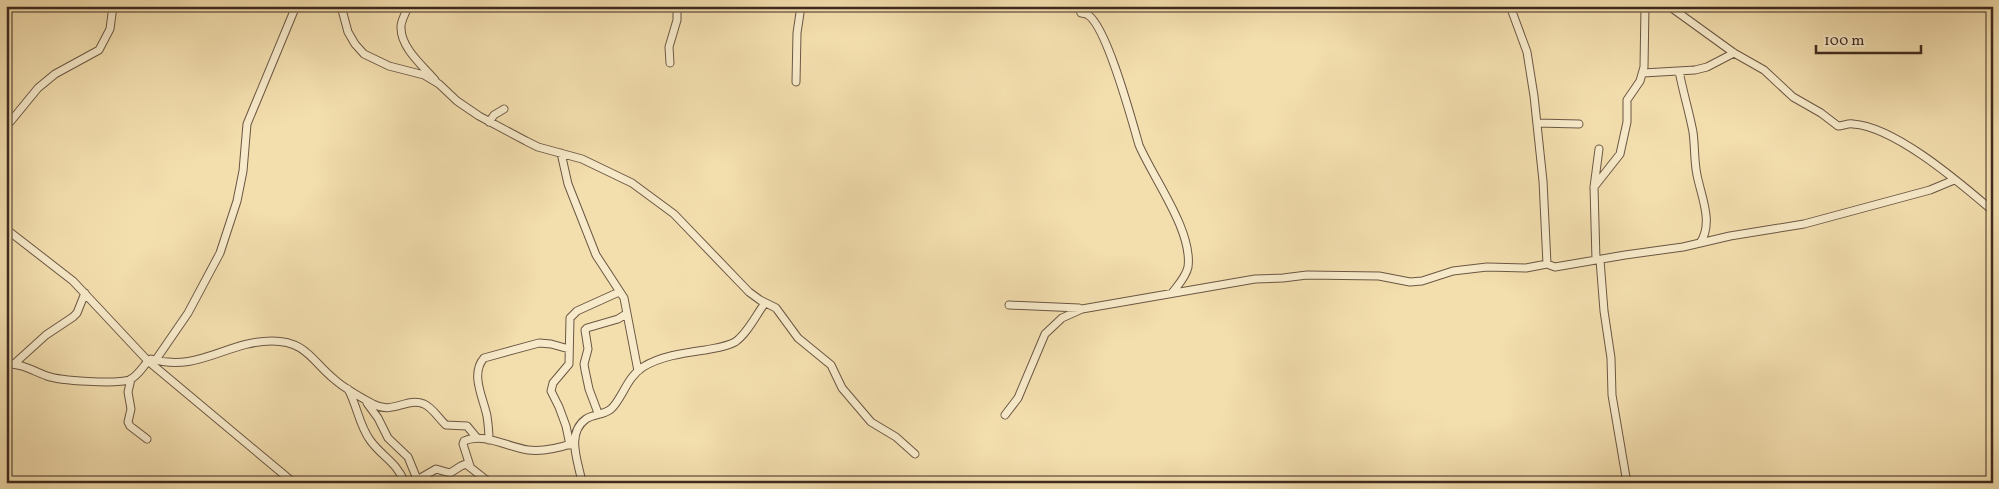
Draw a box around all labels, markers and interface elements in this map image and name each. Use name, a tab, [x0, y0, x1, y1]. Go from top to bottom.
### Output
scale bar	[1816, 22, 1922, 54]
text: 100 m	[1824, 31, 1864, 52]

